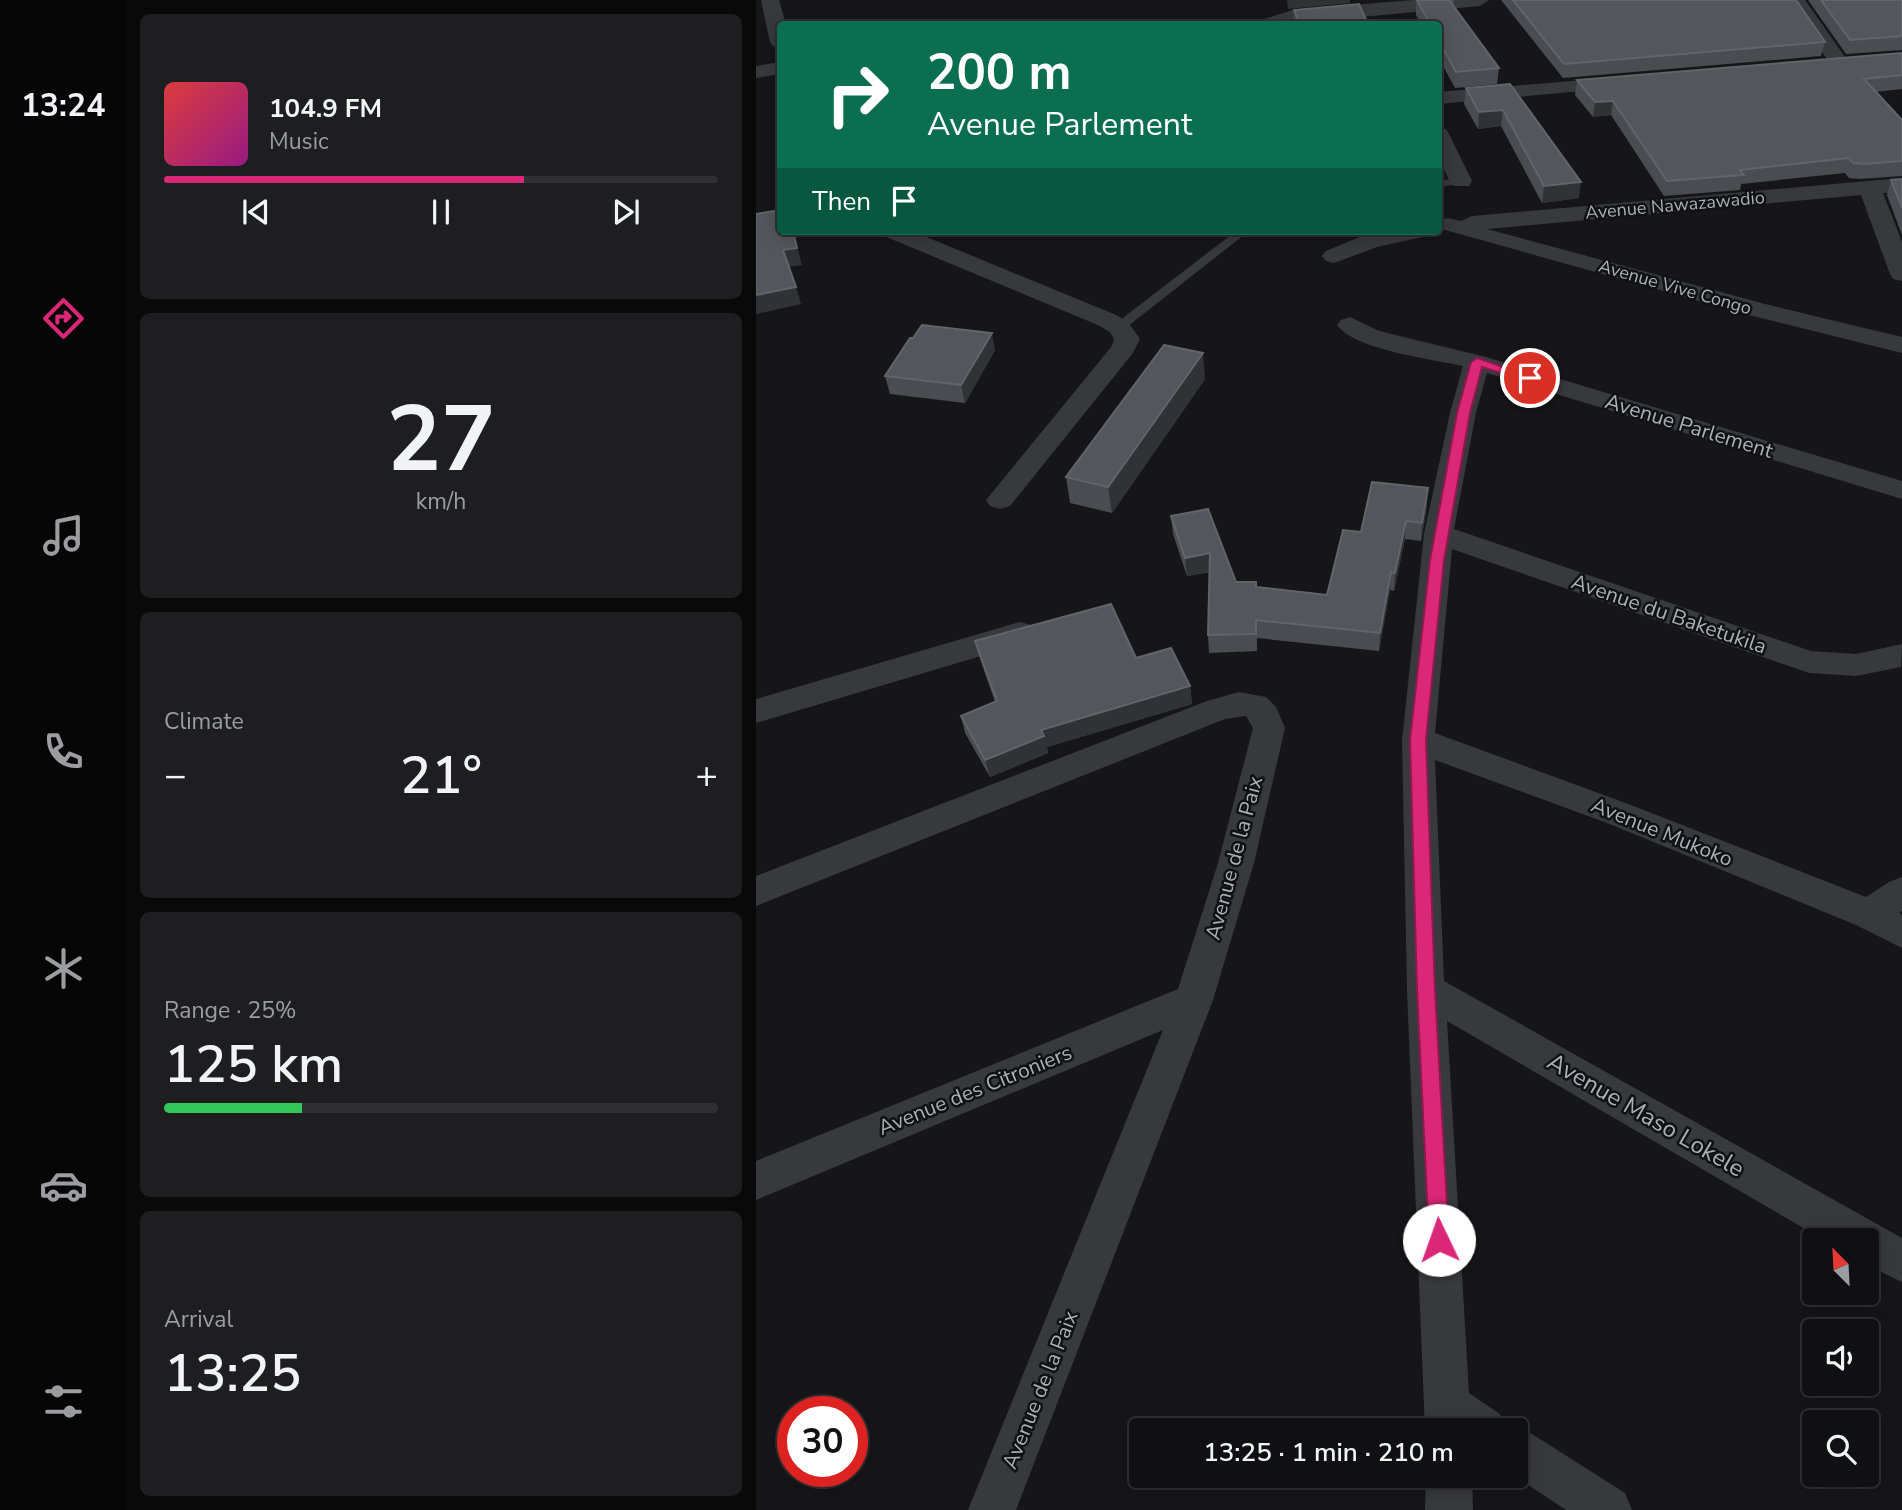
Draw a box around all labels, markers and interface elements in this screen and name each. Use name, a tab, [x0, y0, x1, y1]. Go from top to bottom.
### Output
text: 200 m	[927, 39, 1071, 106]
icon: right	[812, 49, 903, 140]
text: 13:24	[21, 84, 105, 127]
text: 104.9 FM	[269, 91, 382, 126]
text: Avenue Parlement	[927, 103, 1192, 146]
text: Music	[269, 126, 329, 157]
icon: arrive	[885, 182, 923, 220]
text: Then	[812, 184, 871, 219]
street label: Avenue Nawazawadio	[1584, 185, 1766, 225]
icon: previous	[237, 193, 275, 231]
icon: pause	[422, 193, 460, 231]
icon: next	[607, 193, 645, 231]
street label: Avenue Vive Congo	[1596, 254, 1754, 320]
icon: directions	[39, 294, 88, 343]
pin	[1500, 348, 1560, 408]
icon: arrive	[1511, 359, 1549, 397]
text: 27	[386, 378, 496, 502]
street label: Avenue Parlement	[1602, 387, 1777, 465]
text: km/h	[416, 486, 466, 517]
icon: music	[39, 511, 88, 560]
street label: Avenue du Baketukila	[1568, 567, 1770, 661]
text: Climate	[164, 706, 244, 737]
icon: phone	[39, 727, 88, 776]
text: 21°	[400, 740, 482, 811]
text: −	[164, 750, 187, 801]
text: +	[695, 750, 718, 801]
street label: Avenue de la Paix	[1199, 773, 1269, 943]
street label: Avenue Mukoko	[1587, 791, 1737, 873]
icon: climate	[39, 944, 88, 993]
text: Range · 25%	[164, 995, 296, 1026]
text: 125 km	[164, 1029, 343, 1100]
street label: Avenue des Citroniers	[874, 1038, 1076, 1142]
street label: Avenue Maso Lokele	[1542, 1045, 1750, 1185]
icon: car	[39, 1161, 88, 1210]
position arrow	[1402, 1203, 1476, 1277]
north arrow	[1802, 1228, 1880, 1306]
map controls	[1802, 1228, 1879, 1487]
text: Arrival	[164, 1304, 233, 1335]
street label: Avenue de la Paix	[996, 1307, 1084, 1473]
button: sound	[1802, 1319, 1879, 1396]
text: 13:25	[164, 1338, 301, 1409]
icon: filters	[39, 1377, 88, 1426]
speed limit sign: 30	[777, 1396, 868, 1487]
button: search	[1802, 1410, 1879, 1487]
text: 13:25 · 1 min · 210 m	[1203, 1435, 1454, 1470]

